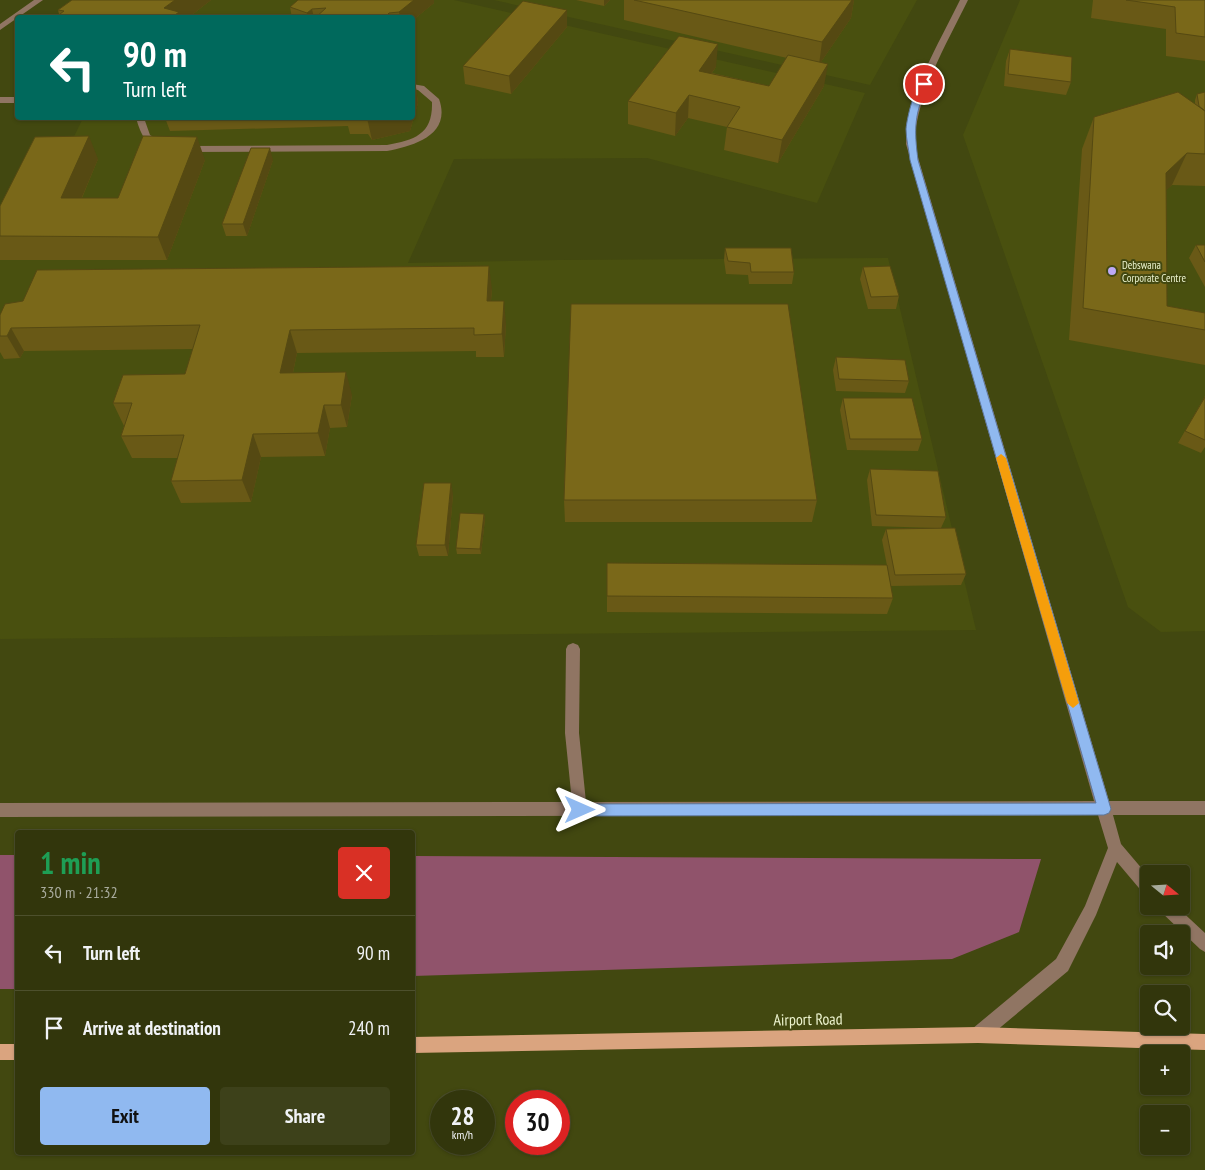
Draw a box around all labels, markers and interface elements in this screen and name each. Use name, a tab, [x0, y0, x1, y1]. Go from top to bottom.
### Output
text: 90 m	[123, 31, 187, 77]
icon: left	[40, 35, 105, 100]
pin	[903, 63, 945, 105]
icon: arrive	[910, 70, 938, 98]
text: Turn left	[123, 75, 187, 103]
place label: Debswana Corporate Centre	[1122, 258, 1186, 285]
marker: Debswana Corporate Centre	[1106, 265, 1118, 277]
position arrow	[553, 783, 605, 835]
text: 1 min	[40, 843, 101, 882]
button: close	[338, 847, 390, 899]
north arrow	[1140, 865, 1190, 915]
map controls	[1140, 865, 1190, 1155]
text: 330 m · 21:32	[40, 882, 118, 902]
button: sound	[1140, 925, 1190, 975]
icon: left	[40, 939, 68, 967]
text: Turn left	[83, 941, 140, 965]
text: 90 m	[357, 941, 390, 965]
button: search	[1140, 985, 1190, 1035]
street label: Airport Road	[773, 1008, 843, 1030]
icon: arrive	[40, 1014, 68, 1042]
text: Arrive at destination	[83, 1016, 221, 1040]
text: 240 m	[348, 1016, 390, 1040]
button: +	[1140, 1045, 1190, 1095]
button: Exit	[40, 1087, 210, 1145]
button: Share	[220, 1087, 390, 1145]
speed limit sign: 30	[505, 1090, 570, 1155]
text: 28	[451, 1100, 474, 1132]
button: −	[1140, 1105, 1190, 1155]
text: km/h	[452, 1127, 473, 1142]

